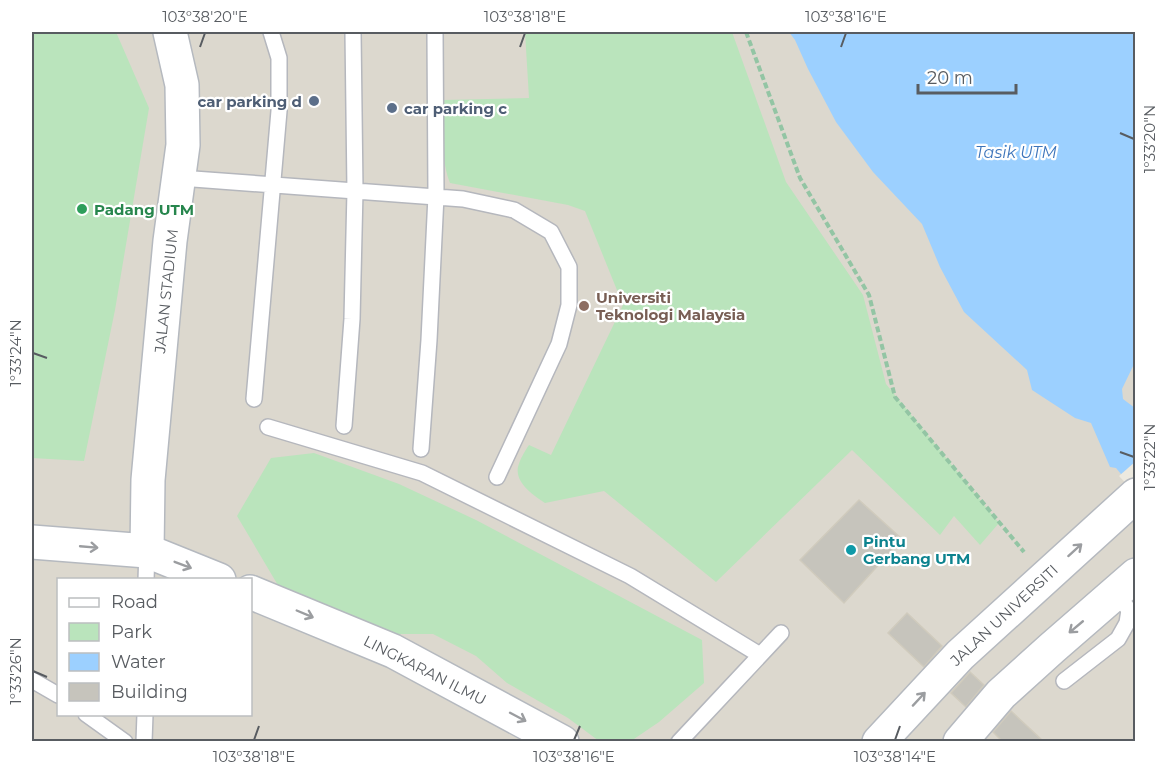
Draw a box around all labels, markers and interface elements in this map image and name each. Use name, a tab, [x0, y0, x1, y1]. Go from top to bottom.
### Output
text: 103°38'20"E	[162, 7, 248, 26]
text: 103°38'18"E	[484, 7, 566, 26]
text: 103°38'16"E	[805, 7, 887, 26]
scale bar	[918, 57, 1016, 95]
text: 20 m	[927, 67, 973, 89]
place label: car parking d	[197, 92, 302, 111]
marker: car parking d	[307, 94, 321, 108]
place label: car parking c	[404, 99, 507, 118]
marker: car parking c	[385, 101, 399, 115]
text: 1°33'20"N	[1140, 105, 1159, 173]
water label: Tasik UTM	[975, 143, 1057, 162]
place label: Padang UTM	[94, 200, 194, 219]
marker: Padang UTM	[75, 202, 89, 216]
street label: JALAN STADIUM	[150, 228, 182, 355]
place label: Universiti Teknologi Malaysia	[596, 288, 745, 324]
marker: Universiti Teknologi Malaysia	[577, 299, 591, 313]
text: 1°33'24"N	[6, 319, 25, 387]
text: 1°33'22"N	[1140, 424, 1159, 490]
place label: Pintu Gerbang UTM	[863, 532, 970, 568]
one-way arrow	[79, 542, 99, 553]
marker: Pintu Gerbang UTM	[844, 543, 858, 557]
one-way arrow	[1068, 543, 1083, 557]
street label: JALAN UNIVERSITI	[946, 560, 1062, 670]
one-way arrow	[173, 561, 192, 572]
legend	[57, 578, 252, 716]
text: Road	[111, 591, 158, 613]
one-way arrow	[295, 609, 313, 620]
text: Park	[111, 621, 152, 643]
one-way arrow	[1068, 621, 1084, 634]
street label: LINGKARAN ILMU	[360, 631, 490, 709]
text: 1°33'26"N	[6, 637, 25, 705]
text: Water	[111, 651, 166, 673]
text: Building	[111, 681, 188, 703]
one-way arrow	[912, 691, 926, 706]
one-way arrow	[508, 712, 526, 723]
text: 103°38'18"E	[213, 747, 295, 766]
text: 103°38'16"E	[533, 747, 615, 766]
text: 103°38'14"E	[854, 747, 936, 766]

